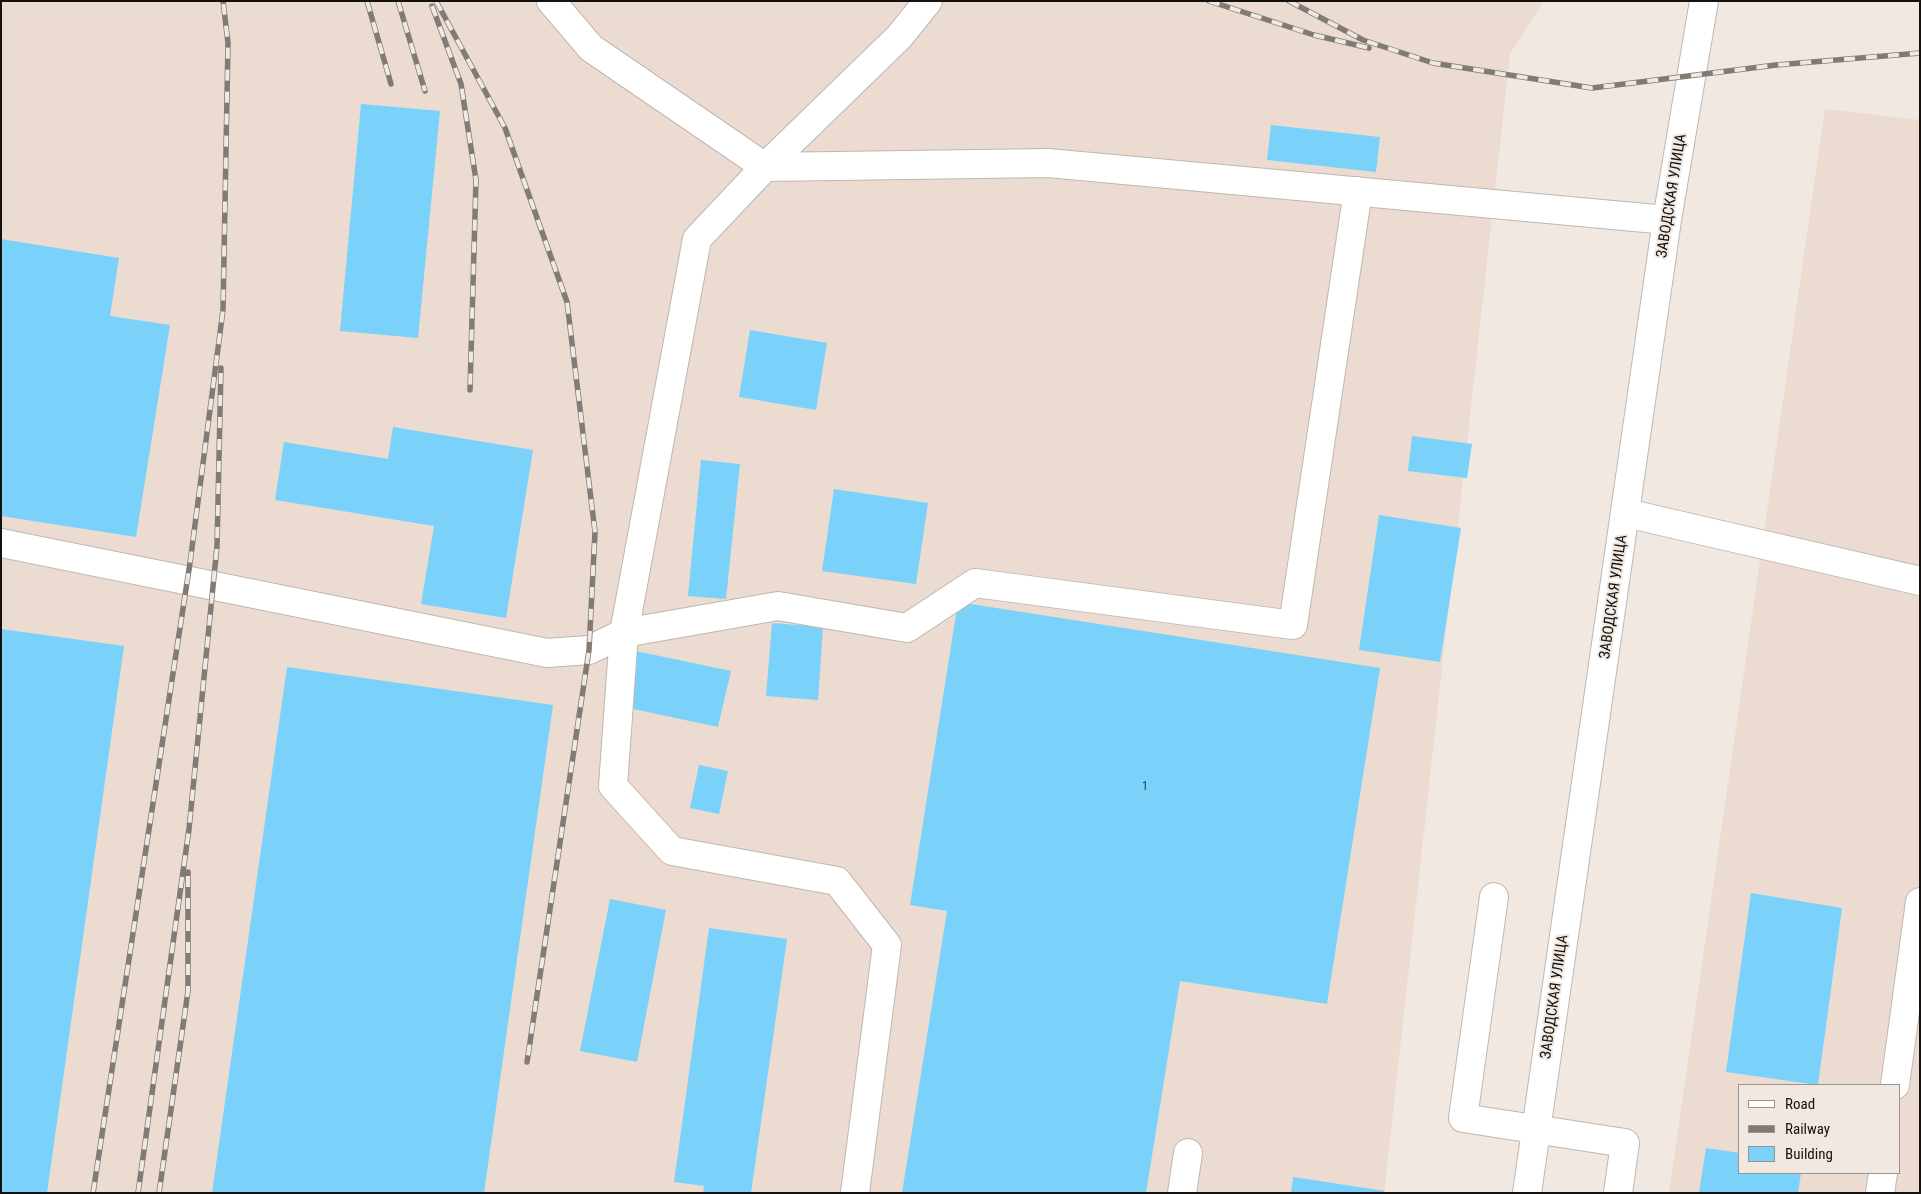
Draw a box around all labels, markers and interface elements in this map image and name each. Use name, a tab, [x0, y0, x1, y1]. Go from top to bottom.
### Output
street label: ЗАВОДСКАЯ УЛИЦА	[1653, 133, 1691, 259]
street label: ЗАВОДСКАЯ УЛИЦА	[1596, 534, 1632, 660]
house number: 1	[1142, 780, 1148, 794]
street label: ЗАВОДСКАЯ УЛИЦА	[1537, 934, 1573, 1060]
legend	[1738, 1084, 1901, 1174]
text: Road	[1785, 1095, 1815, 1113]
text: Railway	[1785, 1120, 1830, 1138]
text: Building	[1785, 1145, 1833, 1163]

